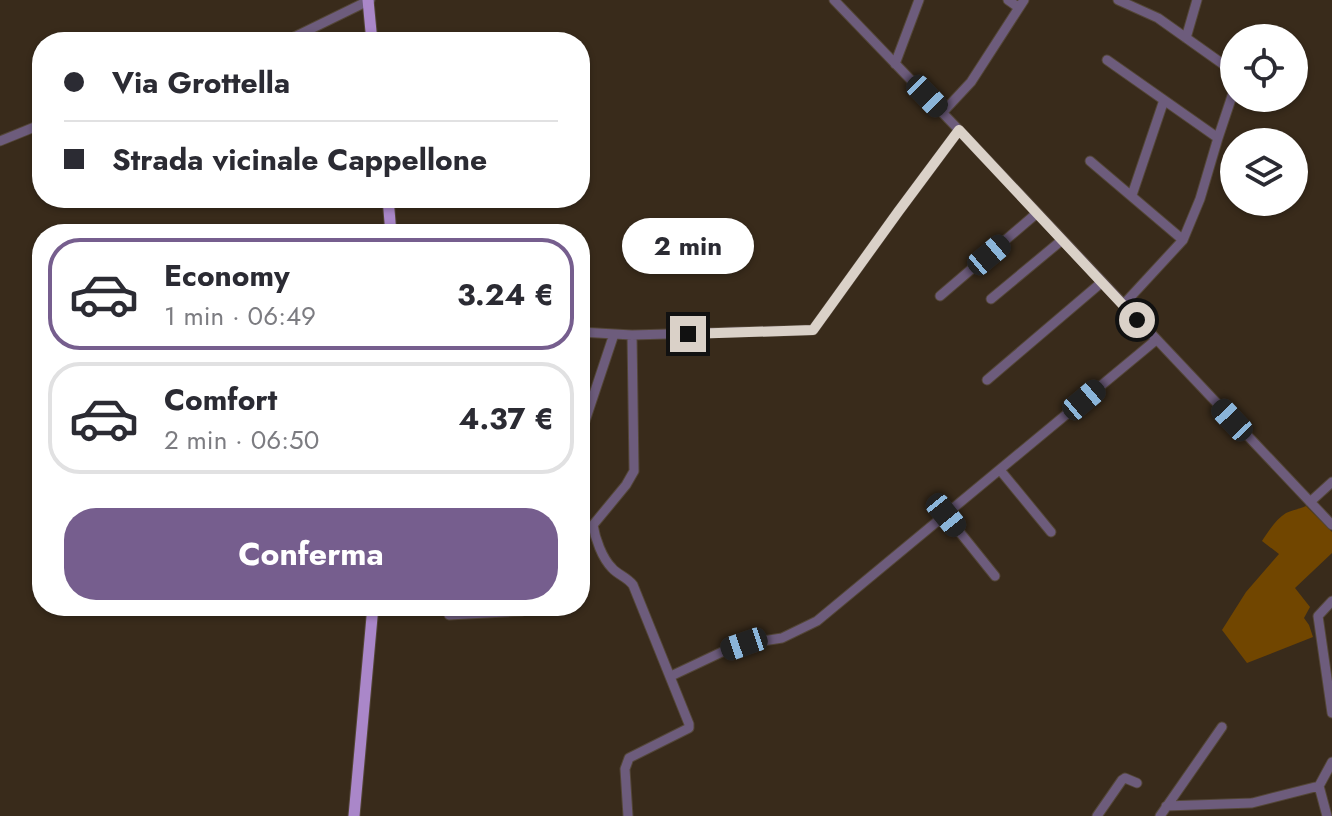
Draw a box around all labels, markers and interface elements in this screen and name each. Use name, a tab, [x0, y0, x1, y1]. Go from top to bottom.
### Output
map controls	[1220, 24, 1308, 216]
button: locate	[1220, 24, 1308, 112]
text: Via Grottella	[112, 61, 290, 104]
car	[902, 70, 952, 122]
button: layers	[1220, 128, 1308, 216]
text: Strada vicinale Cappellone	[112, 138, 487, 181]
callout: 2 min	[622, 218, 754, 274]
text: 2 min	[654, 227, 722, 265]
car	[963, 230, 1015, 280]
text: Economy	[164, 254, 290, 297]
icon: car	[68, 258, 140, 330]
text: 3.24 €	[457, 273, 554, 316]
text: 1 min · 06:49	[164, 297, 316, 335]
route start	[1119, 302, 1155, 338]
route end	[670, 316, 706, 352]
car	[1058, 375, 1110, 425]
text: Comfort	[164, 378, 277, 421]
icon: car	[68, 382, 140, 454]
car	[1207, 394, 1257, 446]
text: 4.37 €	[458, 397, 554, 440]
text: 2 min · 06:50	[164, 421, 319, 459]
car	[922, 489, 970, 541]
button: Conferma	[64, 508, 558, 600]
car	[717, 625, 771, 663]

